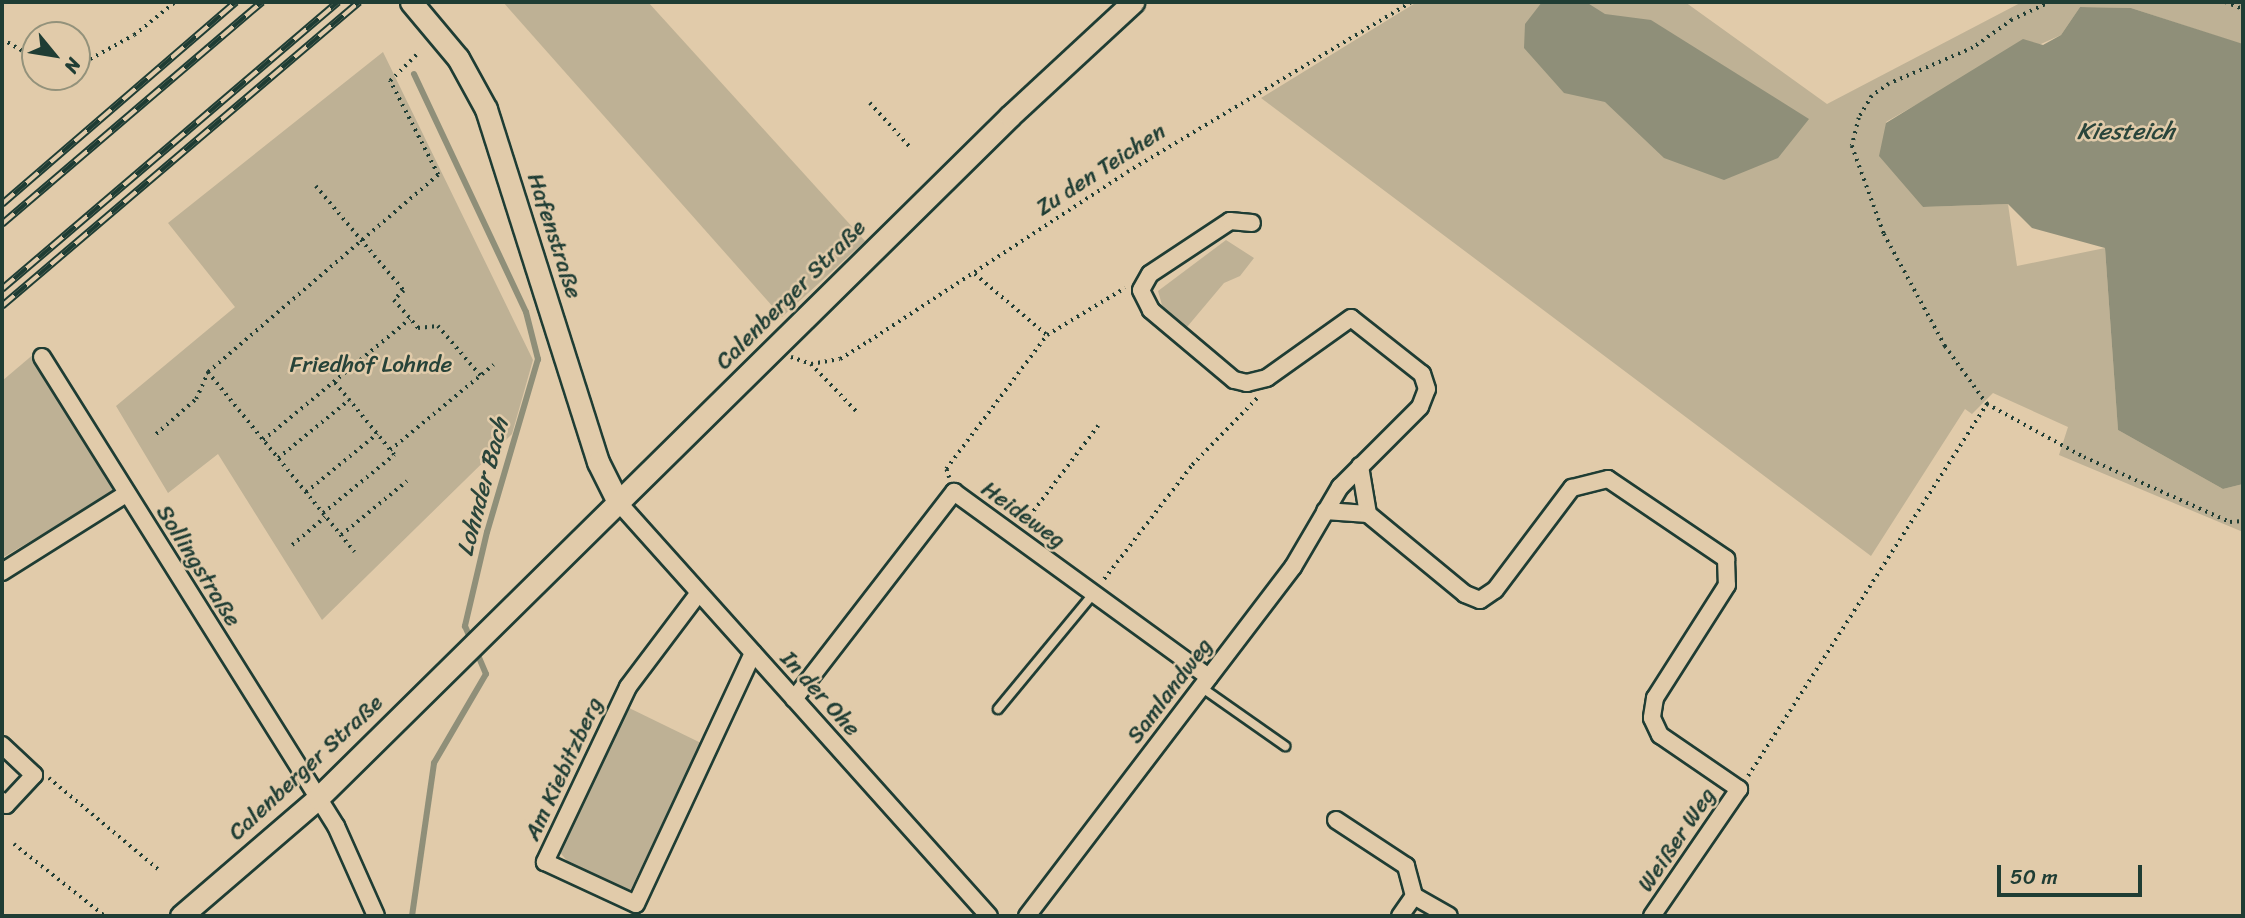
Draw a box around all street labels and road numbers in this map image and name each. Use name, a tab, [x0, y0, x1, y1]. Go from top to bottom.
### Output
street label: Zu den Teichen	[1031, 118, 1171, 222]
street label: Hafenstraße	[521, 170, 587, 302]
street label: Calenberger Straße	[710, 214, 872, 376]
street label: Heideweg	[976, 475, 1070, 555]
street label: Sollingstraße	[150, 500, 246, 632]
street label: Samlandweg	[1121, 633, 1219, 749]
street label: In der Ohe	[774, 646, 866, 742]
street label: Calenberger Straße	[223, 689, 389, 847]
street label: Am Kiebitzberg	[518, 692, 610, 846]
street label: Weißer Weg	[1632, 783, 1722, 897]

